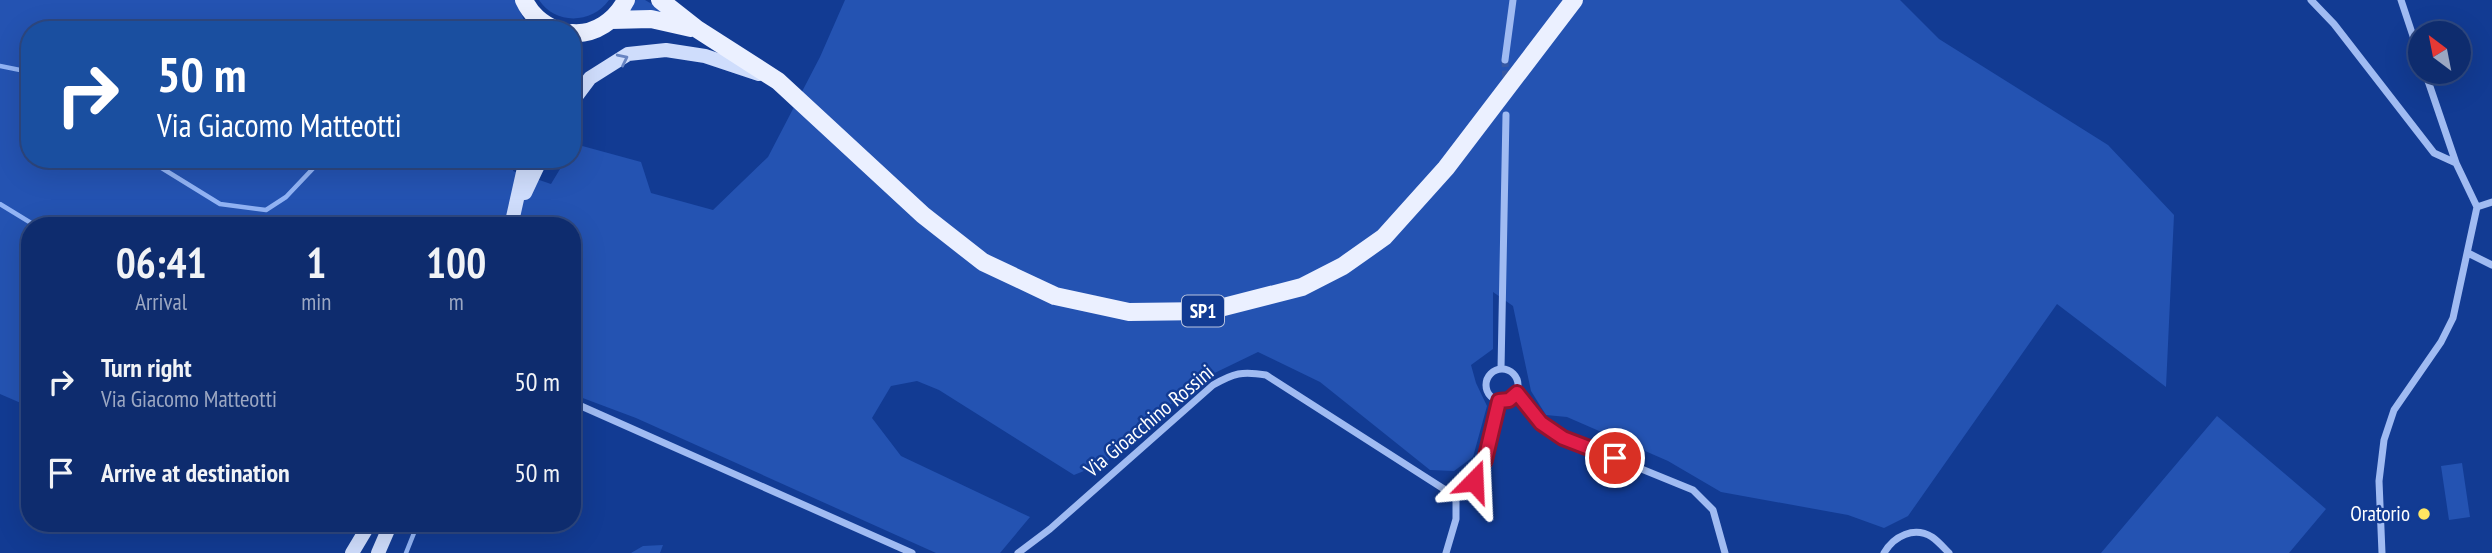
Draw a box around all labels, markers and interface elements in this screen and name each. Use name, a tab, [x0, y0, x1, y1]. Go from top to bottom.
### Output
north arrow	[2408, 21, 2471, 84]
map controls	[2408, 21, 2471, 84]
text: 50 m	[157, 42, 246, 106]
icon: right	[42, 49, 133, 140]
one-way arrow	[616, 54, 629, 67]
text: Via Giacomo Matteotti	[157, 104, 402, 146]
text: 06:41	[116, 235, 207, 290]
text: 1	[306, 235, 326, 290]
text: 100	[426, 235, 486, 290]
text: Arrival	[135, 287, 187, 316]
text: min	[301, 287, 331, 316]
text: m	[449, 287, 464, 316]
road number: SP1	[1182, 296, 1224, 326]
text: Turn right	[101, 351, 192, 384]
street label: Via Gioacchino Rossini	[1077, 358, 1219, 484]
icon: right	[42, 363, 80, 401]
text: 50 m	[514, 365, 560, 398]
text: Via Giacomo Matteotti	[101, 384, 277, 413]
pin	[1585, 428, 1645, 488]
icon: arrive	[1596, 439, 1634, 477]
position arrow	[1437, 444, 1511, 518]
icon: arrive	[42, 454, 80, 492]
text: Arrive at destination	[101, 456, 290, 489]
text: 50 m	[514, 456, 560, 489]
place label: Oratorio	[2350, 500, 2410, 527]
marker: Oratorio	[2416, 506, 2432, 522]

